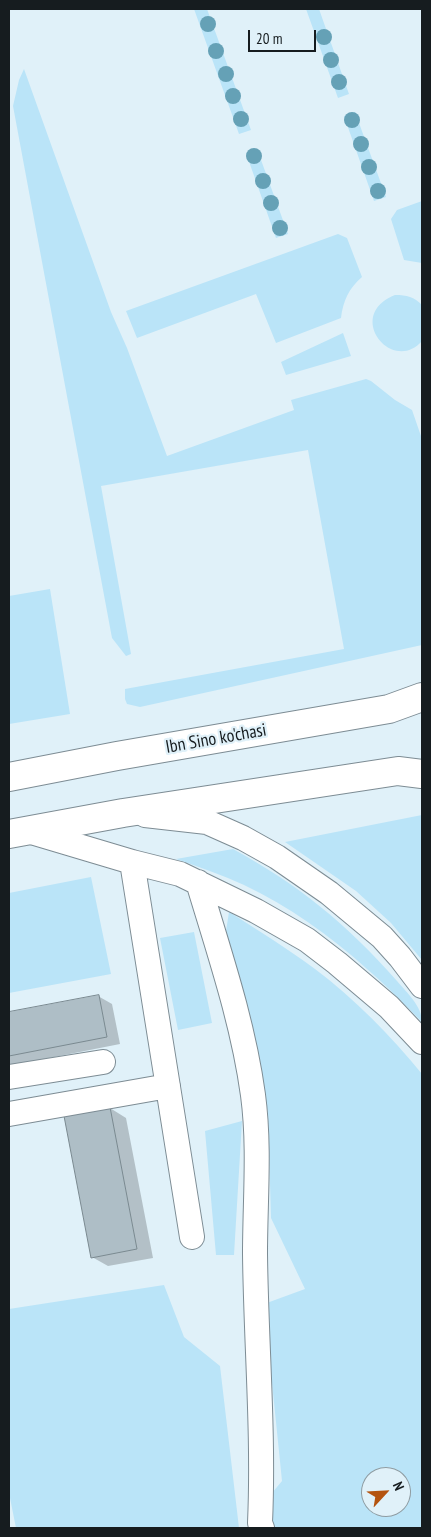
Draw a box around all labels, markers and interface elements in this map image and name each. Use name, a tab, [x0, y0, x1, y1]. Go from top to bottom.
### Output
scale bar	[251, 20, 318, 52]
text: 20 m	[256, 29, 282, 48]
street label: Ibn Sino ko'chasi	[164, 720, 268, 758]
north arrow	[361, 1467, 411, 1517]
text: N	[389, 1479, 408, 1493]

